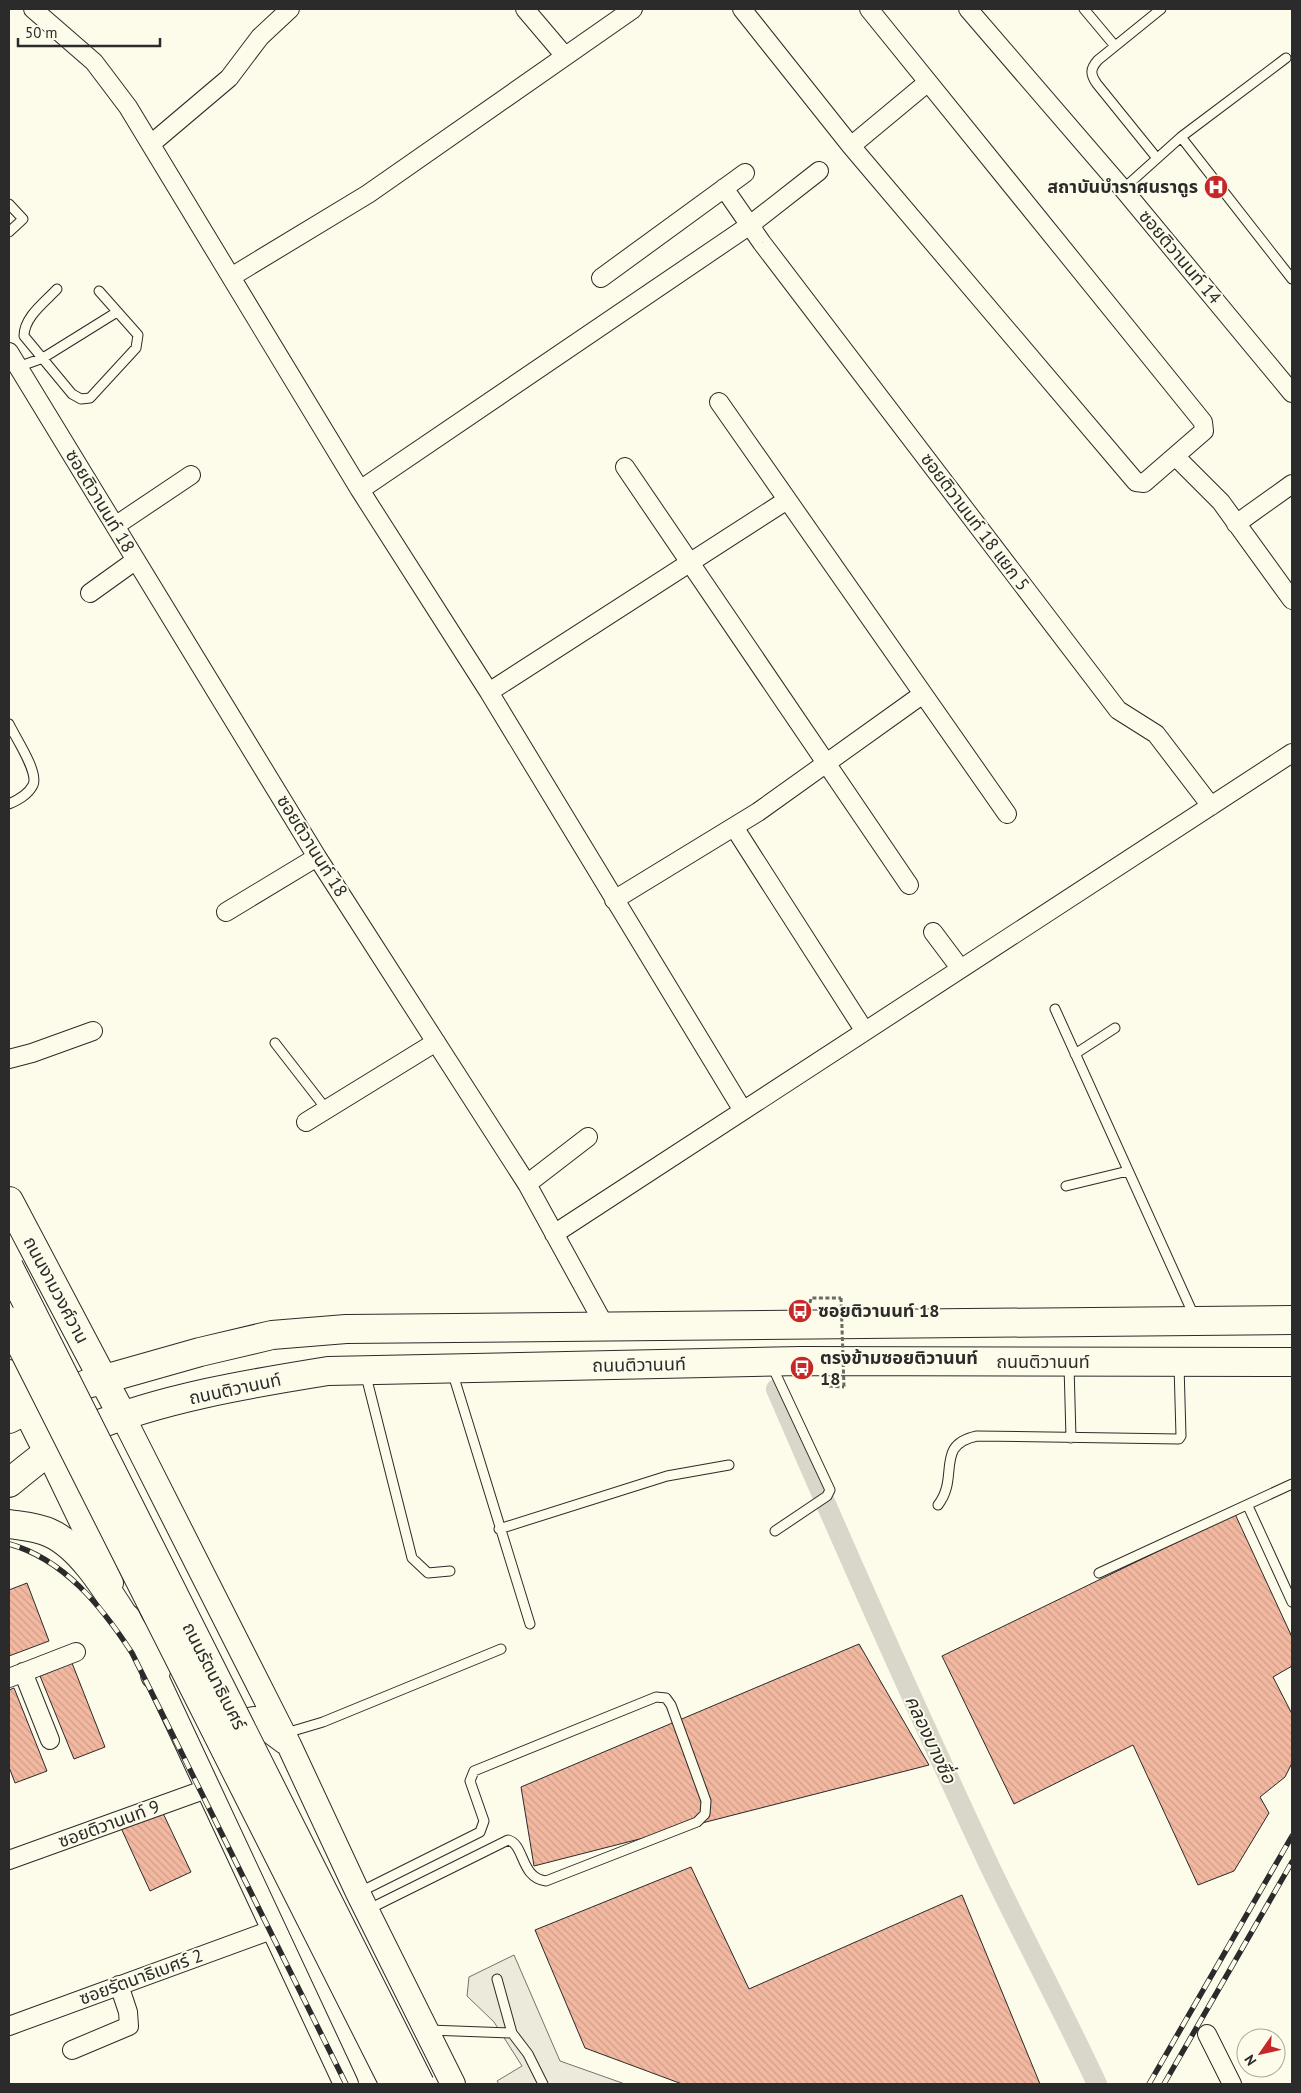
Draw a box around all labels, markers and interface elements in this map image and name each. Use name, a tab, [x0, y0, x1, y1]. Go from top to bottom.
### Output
scale bar	[18, 15, 160, 47]
text: 50 m	[25, 23, 58, 42]
hospital icon: สถาบันบำราศนราดูร	[1203, 174, 1229, 200]
place label: สถาบันบำราศนราดูร	[1047, 175, 1198, 198]
street label: ซอยติวานนท์ 14	[1134, 205, 1227, 309]
street label: ซอยติวานนท์ 18	[61, 445, 140, 556]
street label: ซอยติวานนท์ 18 แยก 5	[916, 448, 1035, 595]
street label: ซอยติวานนท์ 18	[272, 790, 353, 901]
street label: ถนนงามวงศ์วาน	[19, 1232, 94, 1347]
bus stop icon: ซอยติวานนท์ 18	[787, 1298, 813, 1324]
place label: ซอยติวานนท์ 18	[818, 1299, 939, 1322]
place label: ตรงข้ามซอยติวานนท์ 18	[820, 1346, 978, 1390]
street label: ถนนติวานนท์	[996, 1350, 1090, 1373]
street label: ถนนติวานนท์	[592, 1352, 686, 1377]
bus stop icon: ตรงข้ามซอยติวานนท์ 18	[789, 1355, 815, 1381]
street label: ถนนติวานนท์	[187, 1368, 283, 1409]
street label: ถนนรัตนาธิเบศร์	[178, 1618, 252, 1734]
water label: คลองบางซื่อ	[900, 1691, 963, 1788]
street label: ซอยติวานนท์ 9	[55, 1795, 163, 1853]
street label: ซอยรัตนาธิเบศร์ 2	[76, 1943, 206, 2010]
north arrow	[1236, 2028, 1286, 2078]
text: N	[1240, 2051, 1260, 2069]

